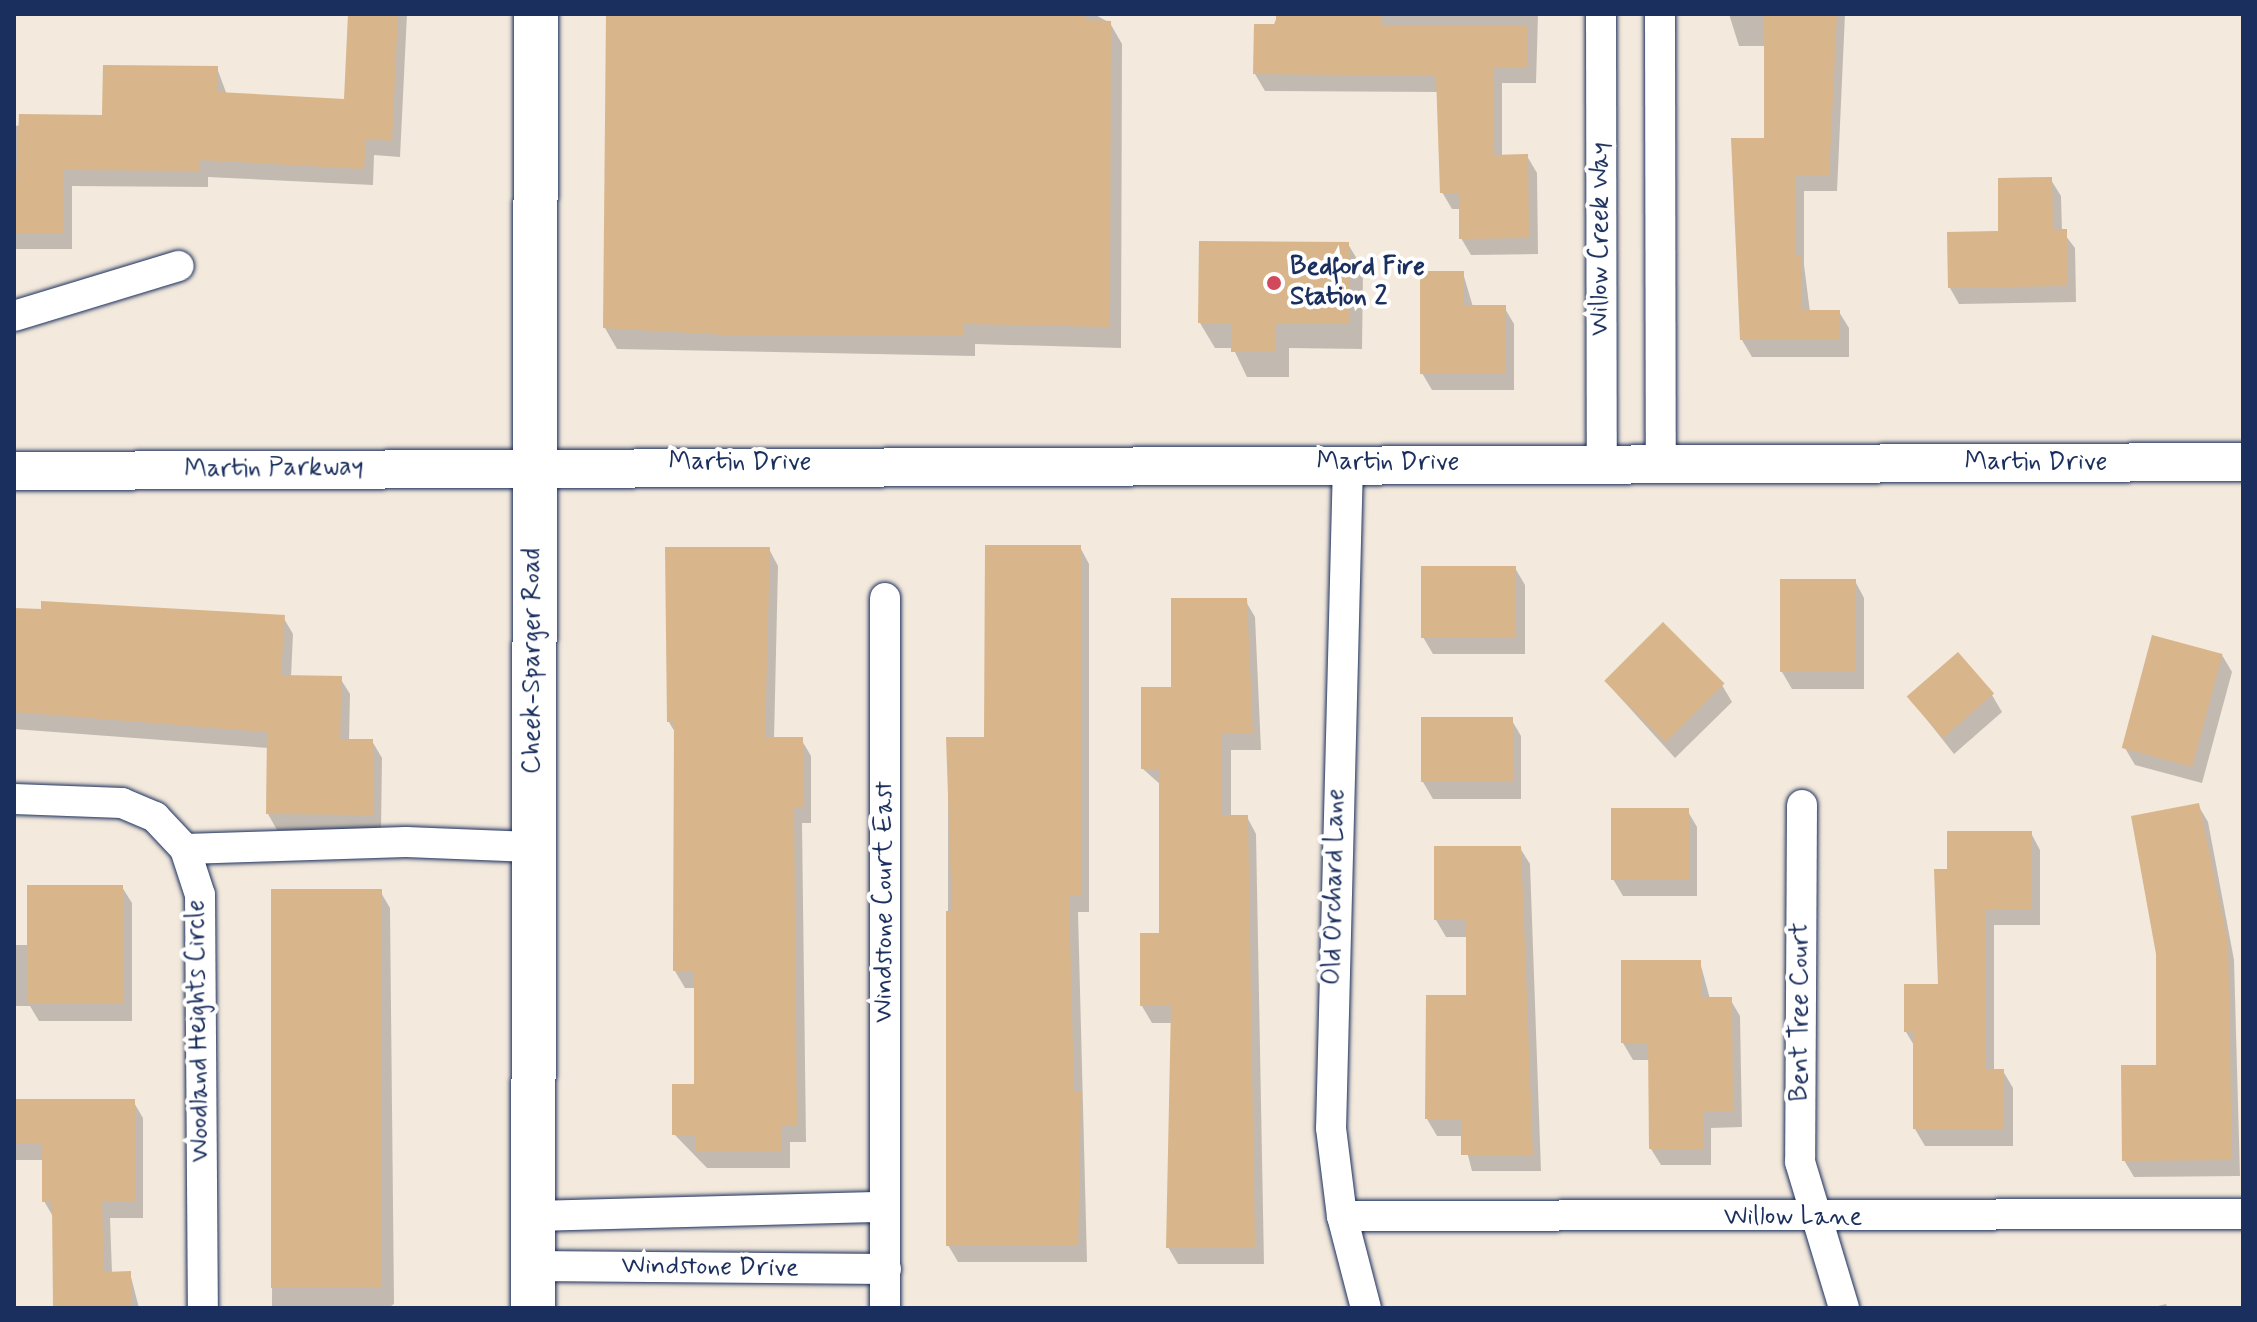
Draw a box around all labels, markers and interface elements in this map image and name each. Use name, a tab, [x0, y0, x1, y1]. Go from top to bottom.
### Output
street label: Willow Creek Way	[1585, 140, 1617, 338]
place label: Bedford Fire Station 2	[1290, 252, 1424, 314]
marker: Bedford Fire Station 2	[1265, 274, 1283, 292]
street label: Martin Drive	[669, 447, 811, 479]
street label: Martin Drive	[1317, 447, 1459, 479]
street label: Martin Drive	[1965, 447, 2107, 479]
street label: Martin Parkway	[184, 452, 364, 486]
street label: Cheek-Sparger Road	[517, 548, 549, 774]
street label: Windstone Court East	[869, 785, 901, 1019]
street label: Old Orchard Lane	[1318, 788, 1352, 986]
street label: Woodland Heights Circle	[181, 898, 217, 1164]
street label: Bent Tree Court	[1785, 923, 1817, 1101]
street label: Willow Lane	[1727, 1202, 1859, 1234]
street label: Windstone Drive	[622, 1251, 798, 1285]

